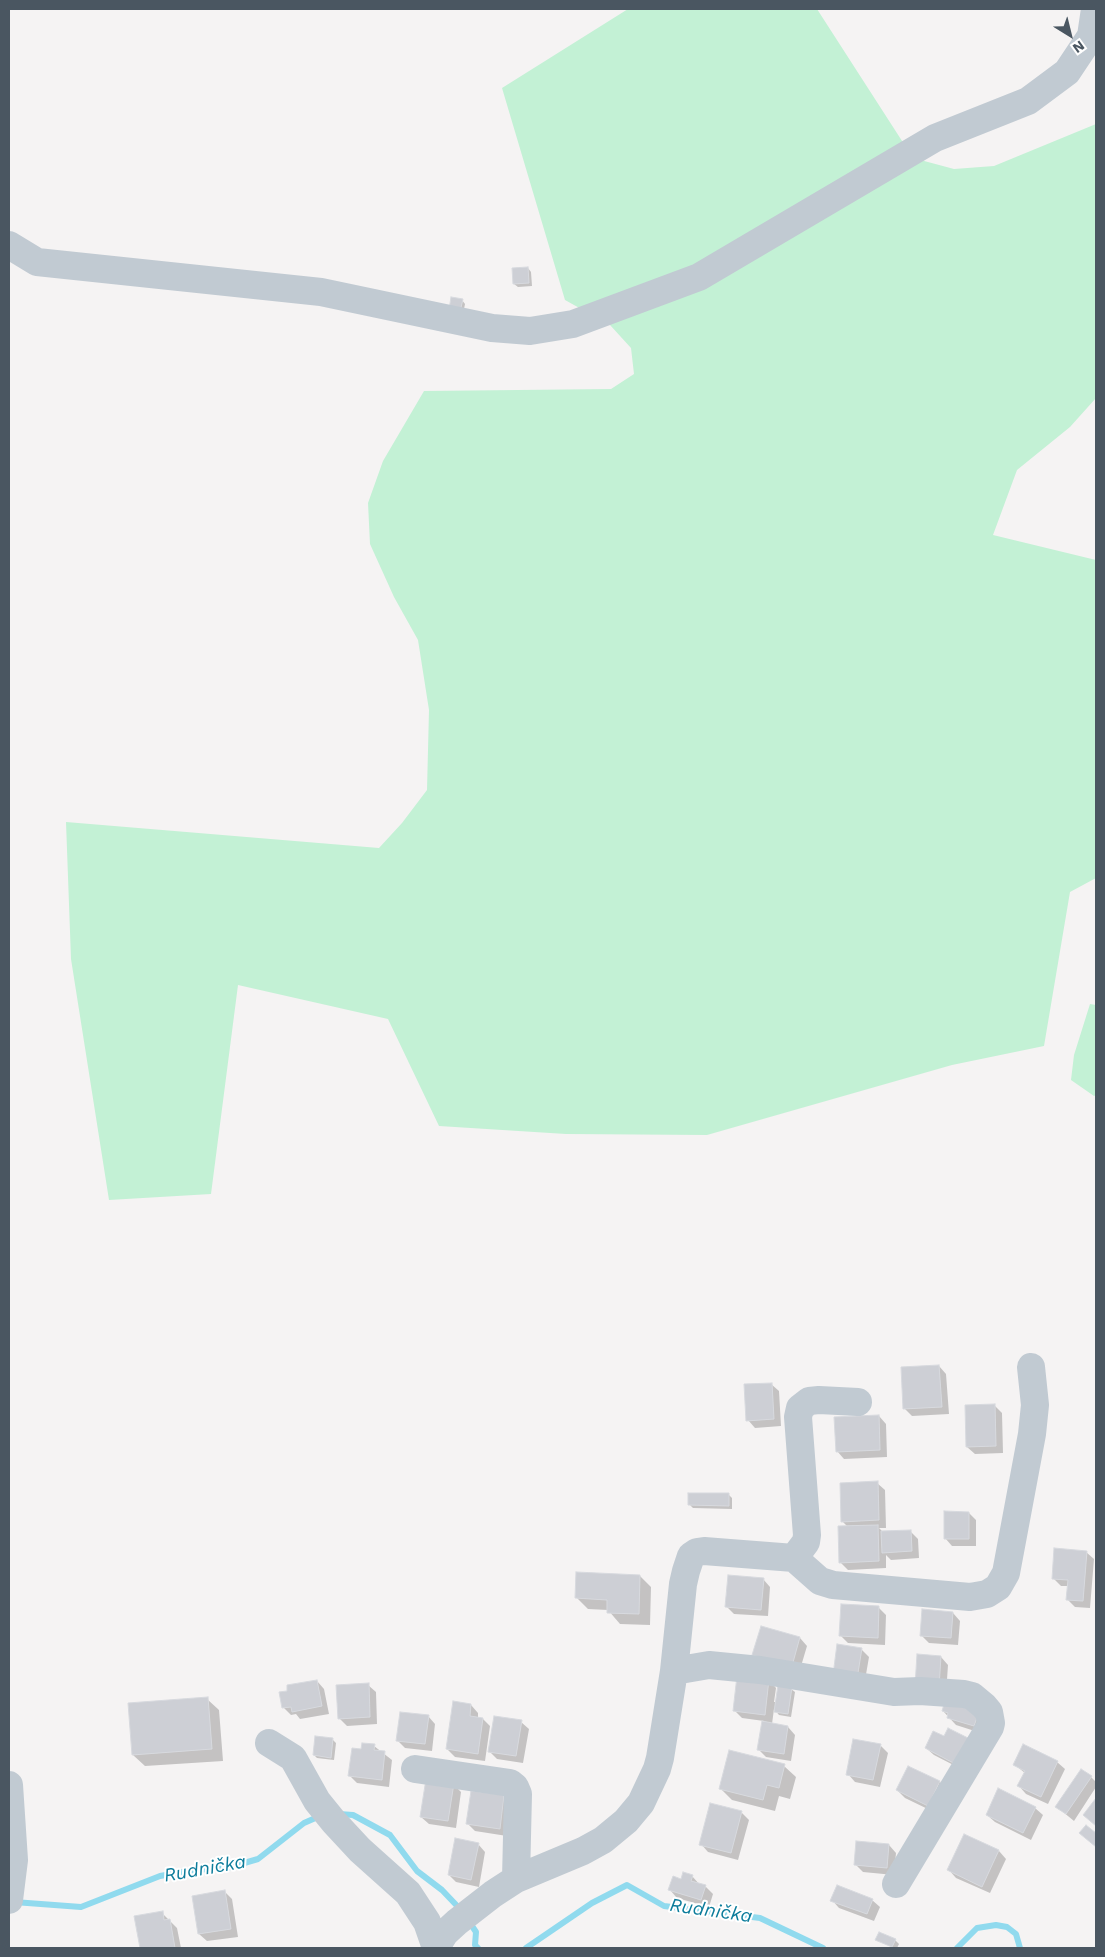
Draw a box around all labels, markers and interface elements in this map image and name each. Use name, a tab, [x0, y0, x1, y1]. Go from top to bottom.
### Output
north arrow	[1045, 10, 1095, 60]
text: N	[1070, 38, 1088, 57]
water label: Rudnička	[162, 1851, 248, 1887]
water label: Rudnička	[668, 1894, 754, 1928]

